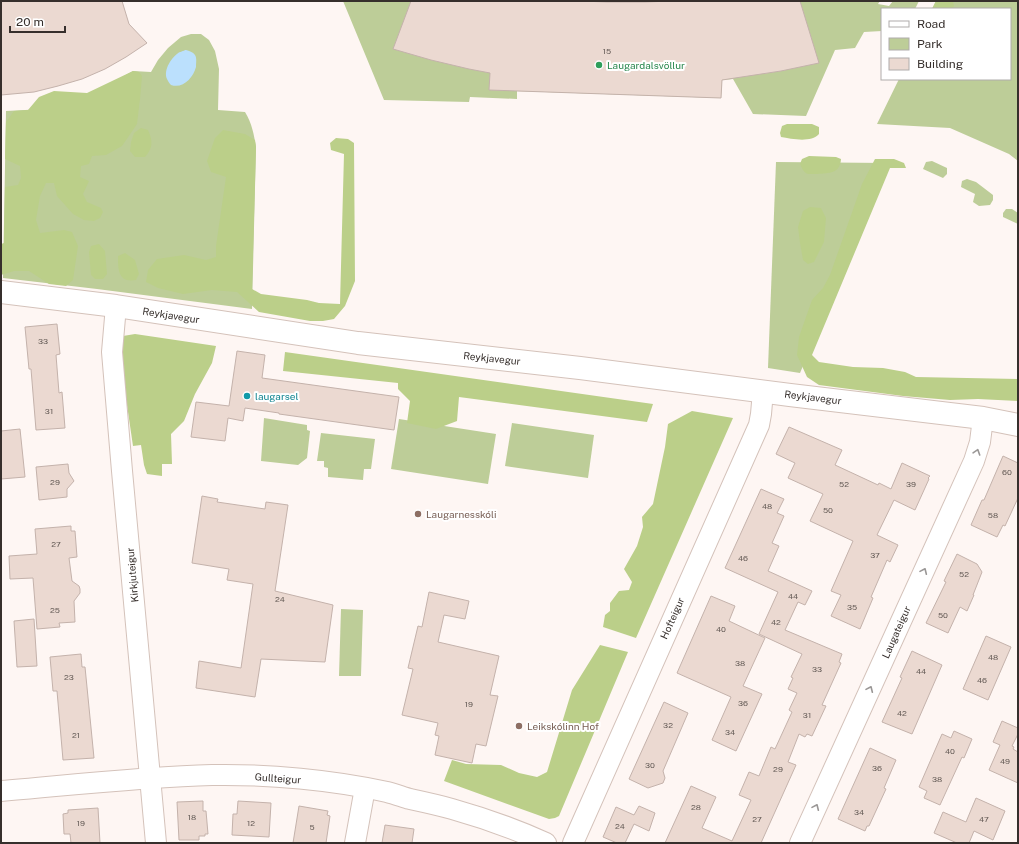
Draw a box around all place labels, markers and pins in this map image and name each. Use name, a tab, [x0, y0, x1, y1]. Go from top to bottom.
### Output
place label: Laugardalsvöllur	[607, 59, 685, 71]
marker: Laugardalsvöllur	[594, 60, 604, 70]
place label: laugarsel	[255, 390, 299, 402]
marker: laugarsel	[242, 391, 252, 401]
place label: Laugarnesskóli	[426, 508, 496, 520]
marker: Laugarnesskóli	[413, 509, 423, 519]
place label: Leikskólinn Hof	[527, 720, 599, 732]
marker: Leikskólinn Hof	[514, 721, 524, 731]

